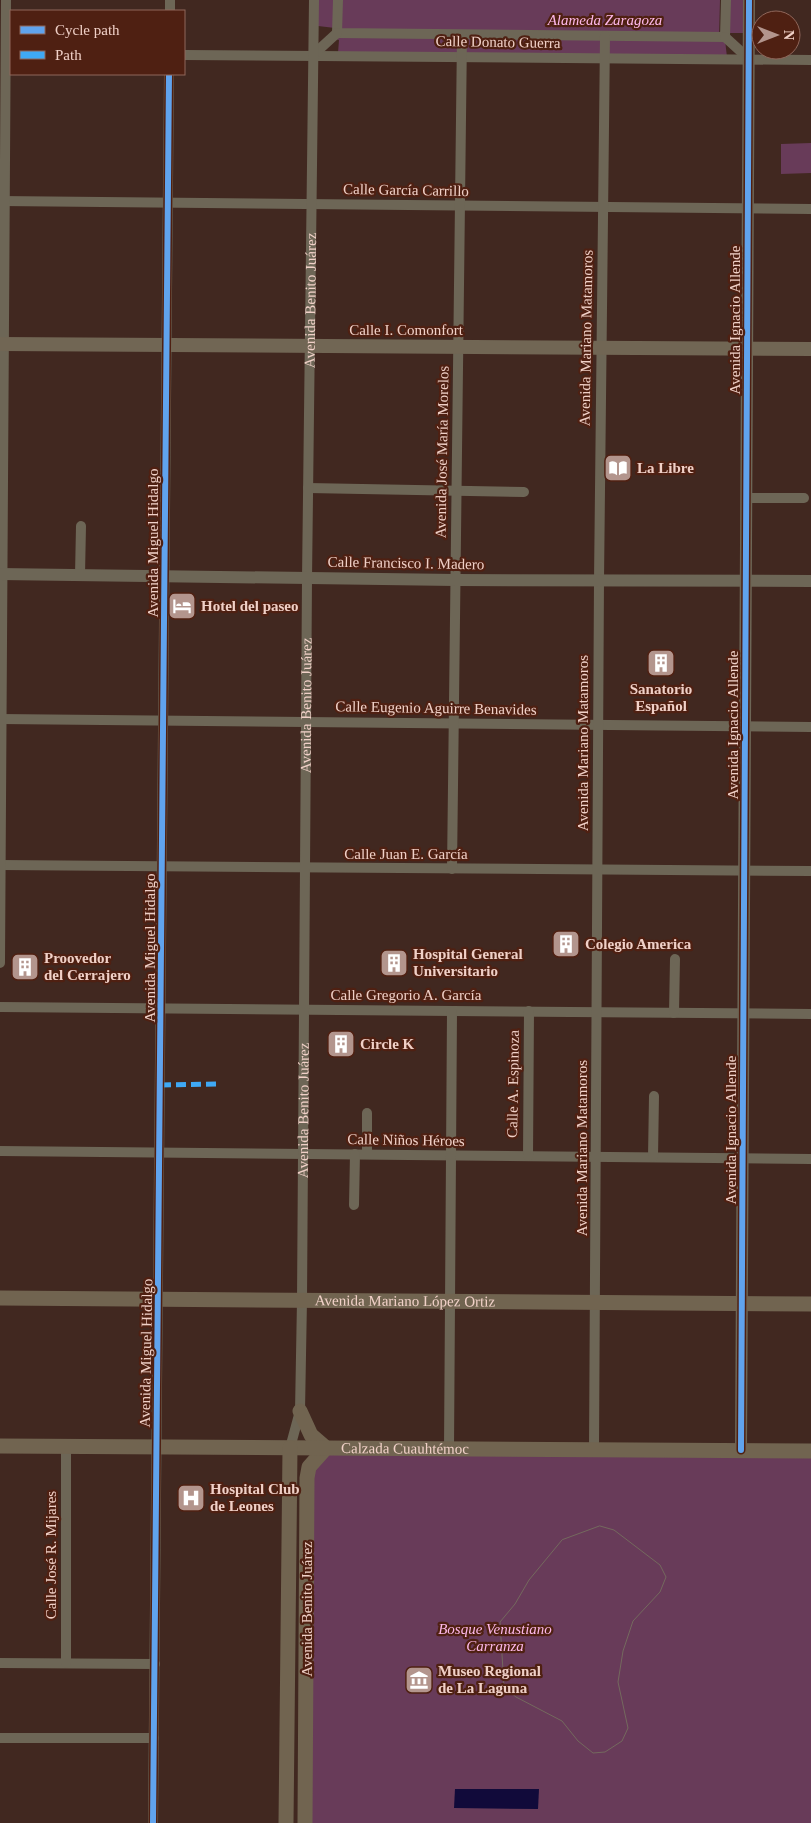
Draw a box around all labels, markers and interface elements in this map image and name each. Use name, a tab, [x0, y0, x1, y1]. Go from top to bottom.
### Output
legend	[10, 10, 185, 75]
north arrow	[751, 10, 801, 60]
park label: Alameda Zaragoza	[547, 12, 662, 28]
text: Cycle path	[55, 22, 120, 38]
text: N	[781, 30, 796, 40]
street label: Calle Donato Guerra	[435, 33, 561, 51]
text: Path	[55, 47, 82, 63]
street label: Calle García Carrillo	[343, 181, 469, 199]
street label: Avenida Benito Juárez	[302, 232, 319, 368]
street label: Avenida Ignacio Allende	[727, 245, 743, 394]
street label: Avenida Mariano Matamoros	[576, 250, 596, 426]
street label: Calle I. Comonfort	[349, 322, 464, 338]
street label: Avenida José María Morelos	[432, 365, 452, 538]
library icon: La Libre	[603, 453, 633, 483]
place label: La Libre	[637, 460, 694, 476]
street label: Avenida Miguel Hidalgo	[145, 469, 161, 617]
street label: Calle Francisco I. Madero	[328, 554, 484, 572]
hotel icon: Hotel del paseo	[167, 591, 197, 621]
place label: Hotel del paseo	[201, 598, 299, 614]
street label: Avenida Benito Juárez	[298, 637, 315, 773]
building icon: Sanatorio Español	[646, 648, 676, 678]
street label: Avenida Ignacio Allende	[725, 650, 741, 799]
street label: Avenida Mariano Matamoros	[575, 655, 591, 831]
place label: Sanatorio Español	[630, 681, 692, 714]
street label: Calle Eugenio Aguirre Benavides	[335, 698, 537, 718]
street label: Calle Juan E. García	[344, 846, 468, 862]
street label: Avenida Miguel Hidalgo	[142, 874, 158, 1022]
building icon: Colegio America	[551, 929, 581, 959]
place label: Colegio America	[585, 936, 692, 952]
place label: Hospital General Universitario	[413, 946, 523, 979]
building icon: Hospital General Universitario	[379, 948, 409, 978]
place label: Proovedor del Cerrajero	[44, 950, 131, 983]
building icon: Proovedor del Cerrajero	[10, 952, 40, 982]
street label: Calle Gregorio A. García	[331, 987, 482, 1003]
building icon: Circle K	[326, 1029, 356, 1059]
street label: Calle A. Espinoza	[504, 1030, 522, 1138]
place label: Circle K	[360, 1036, 415, 1052]
street label: Avenida Benito Juárez	[295, 1042, 312, 1178]
street label: Avenida Ignacio Allende	[723, 1055, 739, 1204]
street label: Avenida Mariano Matamoros	[574, 1060, 590, 1236]
street label: Calle Niños Héroes	[347, 1131, 465, 1149]
street label: Avenida Miguel Hidalgo	[137, 1278, 155, 1428]
street label: Avenida Mariano López Ortiz	[315, 1292, 495, 1310]
street label: Calzada Cuauhtémoc	[341, 1440, 469, 1457]
place label: Hospital Club de Leones	[210, 1481, 300, 1514]
hospital icon: Hospital Club de Leones	[176, 1483, 206, 1513]
street label: Calle José R. Mijares	[43, 1491, 59, 1619]
street label: Avenida Benito Juárez	[299, 1541, 315, 1677]
park label: Bosque Venustiano Carranza	[438, 1621, 552, 1654]
place label: Museo Regional de La Laguna	[438, 1663, 541, 1696]
museum icon: Museo Regional de La Laguna	[404, 1665, 434, 1695]

